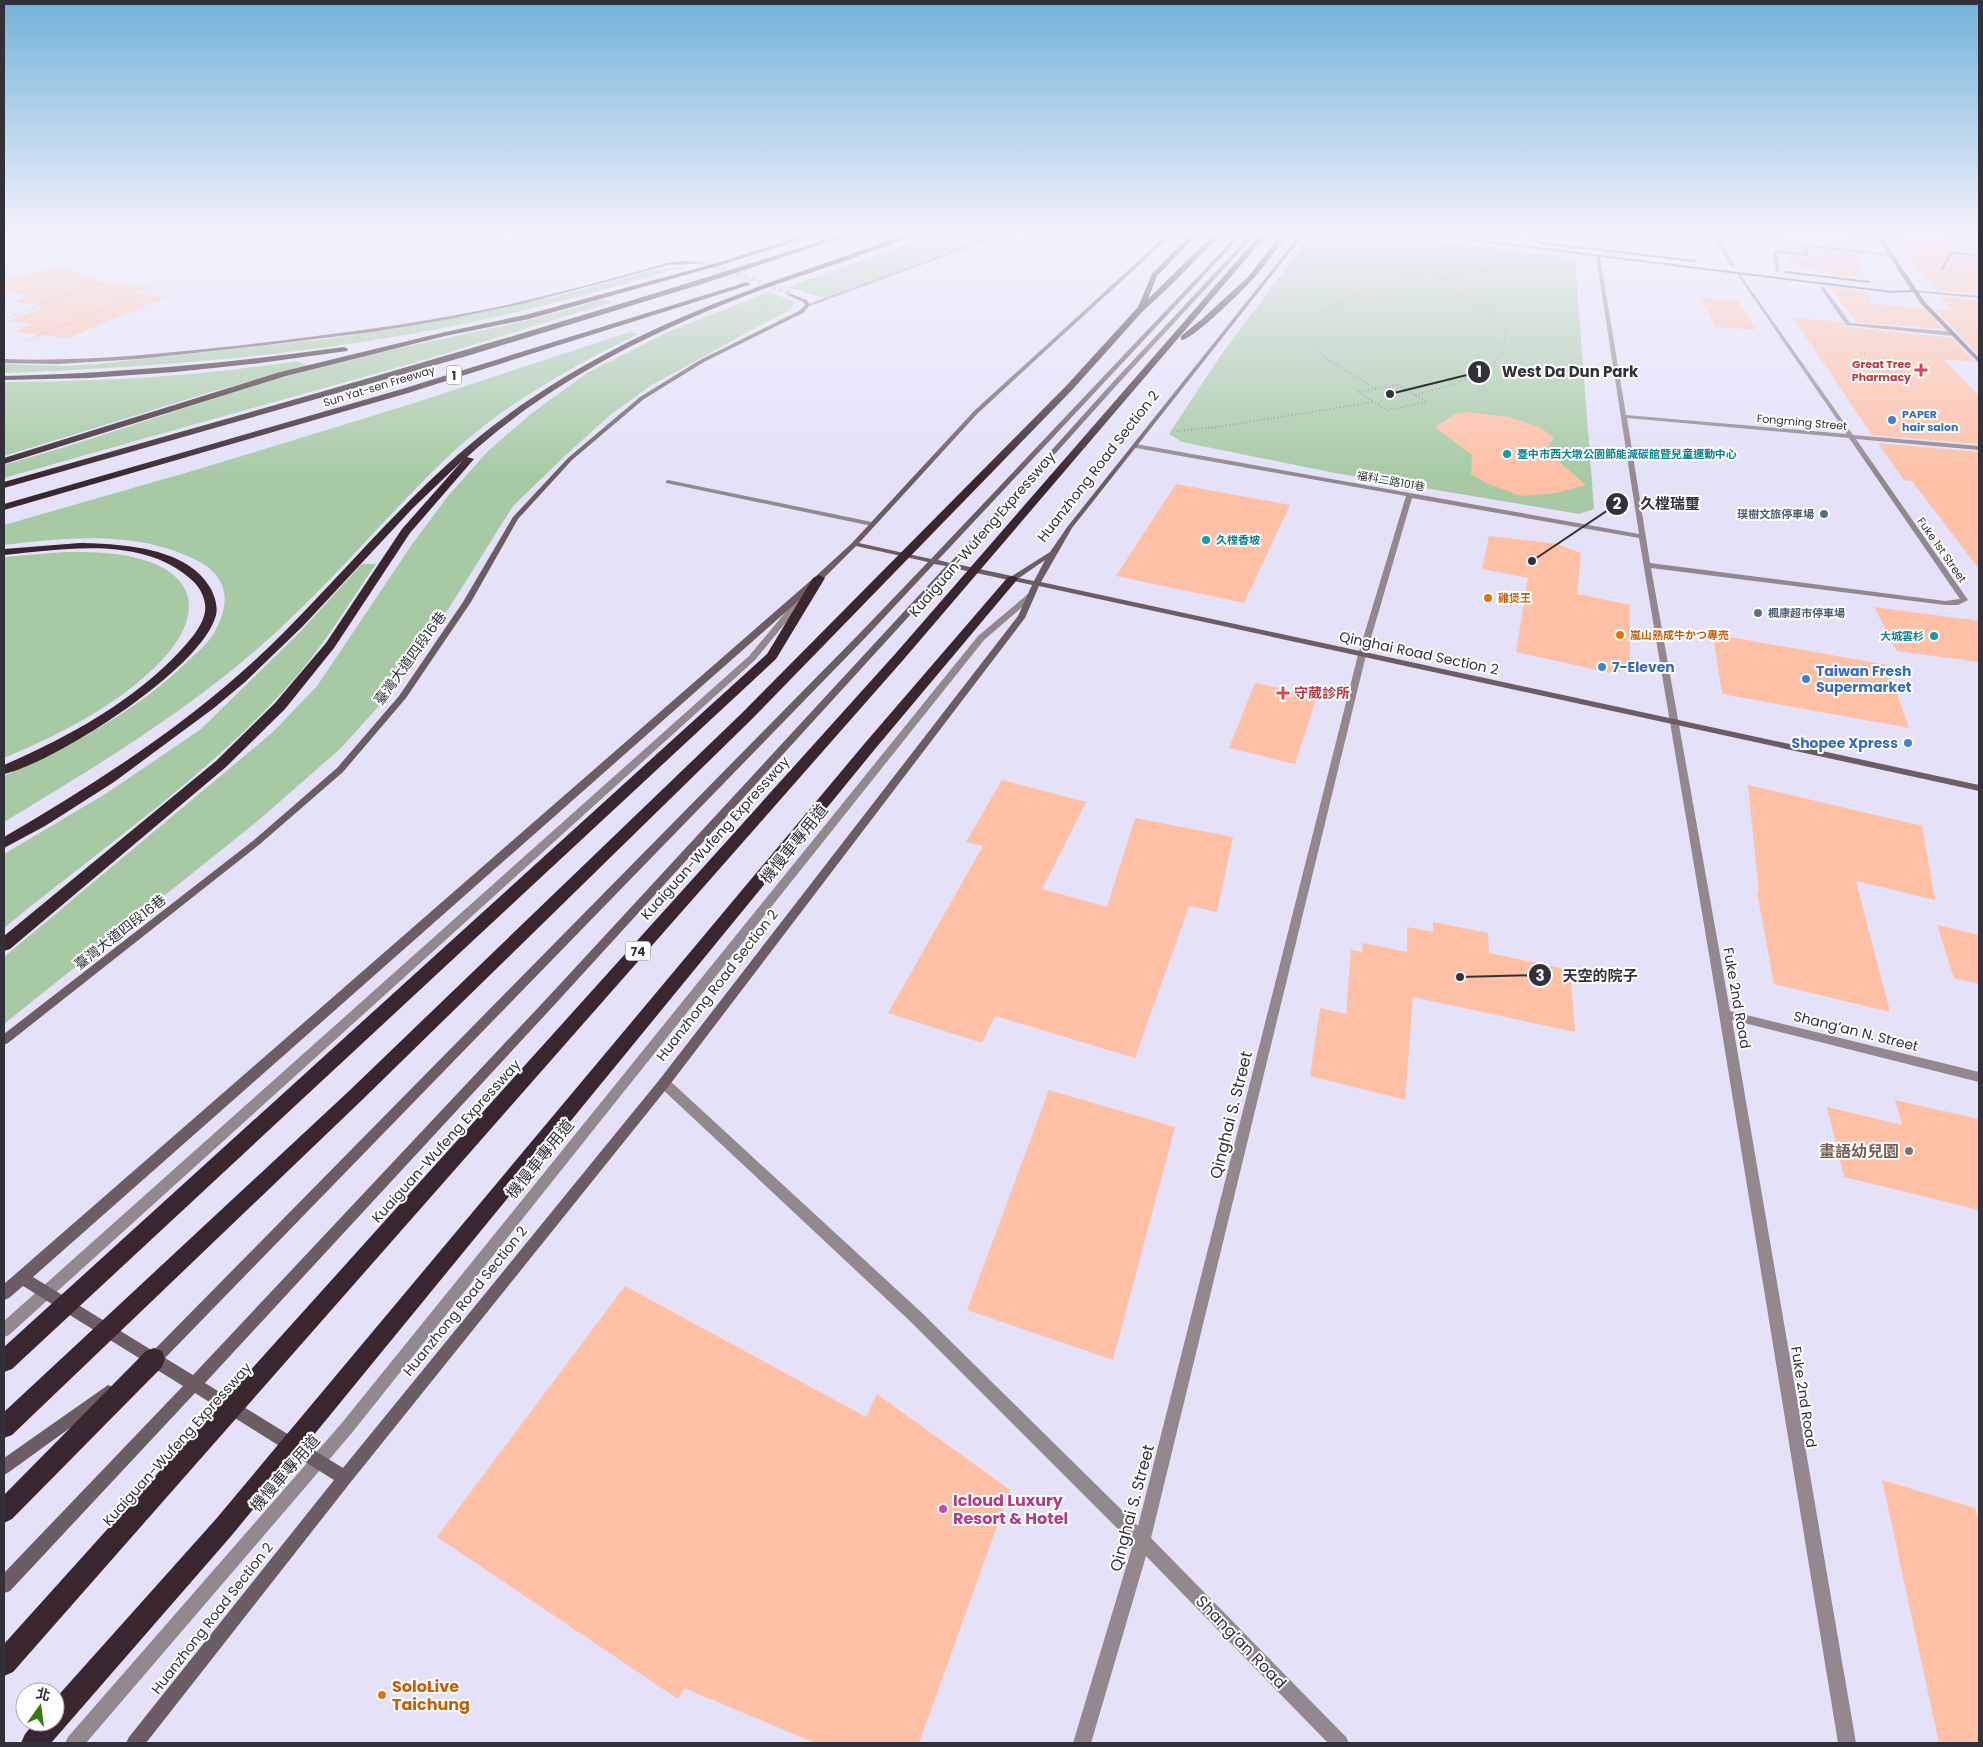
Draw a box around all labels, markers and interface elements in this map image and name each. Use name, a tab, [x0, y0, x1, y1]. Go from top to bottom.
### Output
place label: Great Tree Pharmacy	[1852, 356, 1911, 385]
callout: West Da Dun Park	[1466, 357, 1648, 387]
street label: Sun Yat-sen Freeway	[321, 361, 438, 411]
text: 1	[1476, 361, 1482, 382]
text: West Da Dun Park	[1502, 361, 1639, 382]
marker: Great Tree Pharmacy	[1915, 364, 1927, 376]
road number: 1	[446, 366, 462, 384]
street label: Huanzhong Road Section 2	[1032, 386, 1164, 546]
place label: PAPER hair salon	[1902, 406, 1958, 435]
street label: Fongming Street	[1756, 410, 1848, 434]
marker: PAPER hair salon	[1886, 414, 1898, 426]
place label: 臺中市西大墩公園節能減碳館暨兒童運動中心	[1517, 446, 1737, 462]
street label: Kuaiguan-Wufeng Expressway	[904, 447, 1060, 621]
marker: 臺中市西大墩公園節能減碳館暨兒童運動中心	[1501, 448, 1513, 460]
street label: 福科二路101巷	[1356, 467, 1426, 495]
callout: 久樘瑞璽	[1605, 489, 1710, 519]
text: 2	[1613, 493, 1622, 514]
text: 久樘瑞璽	[1640, 493, 1700, 514]
place label: 璞樹文旅停車場	[1737, 506, 1814, 522]
marker: 璞樹文旅停車場	[1818, 508, 1830, 520]
street label: Fuke 1st Street	[1914, 514, 1970, 586]
place label: 久樘香坡	[1216, 532, 1260, 548]
marker: 久樘香坡	[1200, 534, 1212, 546]
place label: 雞煲王	[1498, 590, 1531, 606]
marker: 雞煲王	[1482, 592, 1494, 604]
place label: 楓康超市停車場	[1768, 605, 1845, 621]
street label: 臺灣大道四段16巷	[369, 607, 451, 709]
marker: 楓康超市停車場	[1752, 607, 1764, 619]
street label: Qinghai Road Section 2	[1338, 626, 1500, 680]
place label: 嵐山熟成牛かつ專売	[1630, 627, 1729, 643]
place label: 大城雲杉	[1880, 628, 1924, 644]
marker: 嵐山熟成牛かつ專売	[1614, 629, 1626, 641]
marker: 大城雲杉	[1928, 630, 1940, 642]
place label: 7-Eleven	[1612, 657, 1675, 677]
marker: 7-Eleven	[1596, 661, 1608, 673]
place label: Taiwan Fresh Supermarket	[1816, 661, 1912, 697]
marker: Taiwan Fresh Supermarket	[1800, 673, 1812, 685]
place label: 守葳診所	[1294, 683, 1350, 703]
marker: 守葳診所	[1276, 686, 1290, 700]
place label: Shopee Xpress	[1792, 733, 1898, 753]
marker: Shopee Xpress	[1902, 737, 1914, 749]
street label: Kuaiguan-Wufeng Expressway	[636, 752, 794, 924]
street label: 機慢車專用道	[755, 799, 833, 889]
street label: 臺灣大道四段16巷	[70, 890, 170, 974]
street label: Huanzhong Road Section 2	[651, 905, 783, 1065]
road number: 74	[626, 941, 650, 960]
street label: Fuke 2nd Road	[1718, 946, 1756, 1050]
callout: 天空的院子	[1527, 960, 1647, 990]
text: 3	[1535, 965, 1545, 986]
text: 天空的院子	[1562, 965, 1638, 986]
street label: Shang’an N. Street	[1792, 1006, 1920, 1056]
street label: Qinghai S. Street	[1204, 1049, 1258, 1181]
street label: Kuaiguan-Wufeng Expressway	[367, 1055, 525, 1227]
street label: 機慢車專用道	[501, 1114, 579, 1204]
place label: 畫語幼兒園	[1819, 1140, 1899, 1163]
marker: 畫語幼兒園	[1903, 1145, 1915, 1157]
street label: Huanzhong Road Section 2	[398, 1222, 532, 1380]
street label: Fuke 2nd Road	[1786, 1345, 1822, 1449]
street label: Kuaiguan-Wufeng Expressway	[98, 1358, 256, 1530]
street label: 機慢車專用道	[245, 1429, 325, 1517]
street label: Qinghai S. Street	[1104, 1442, 1160, 1574]
place label: Icloud Luxury Resort & Hotel	[953, 1489, 1068, 1530]
marker: Icloud Luxury Resort & Hotel	[937, 1503, 949, 1515]
street label: Huanzhong Road Section 2	[146, 1538, 278, 1698]
street label: Shang’an Road	[1190, 1590, 1292, 1694]
place label: SoloLive Taichung	[392, 1675, 470, 1716]
north arrow	[15, 1682, 65, 1732]
text: 北	[34, 1683, 52, 1706]
marker: SoloLive Taichung	[376, 1689, 388, 1701]

